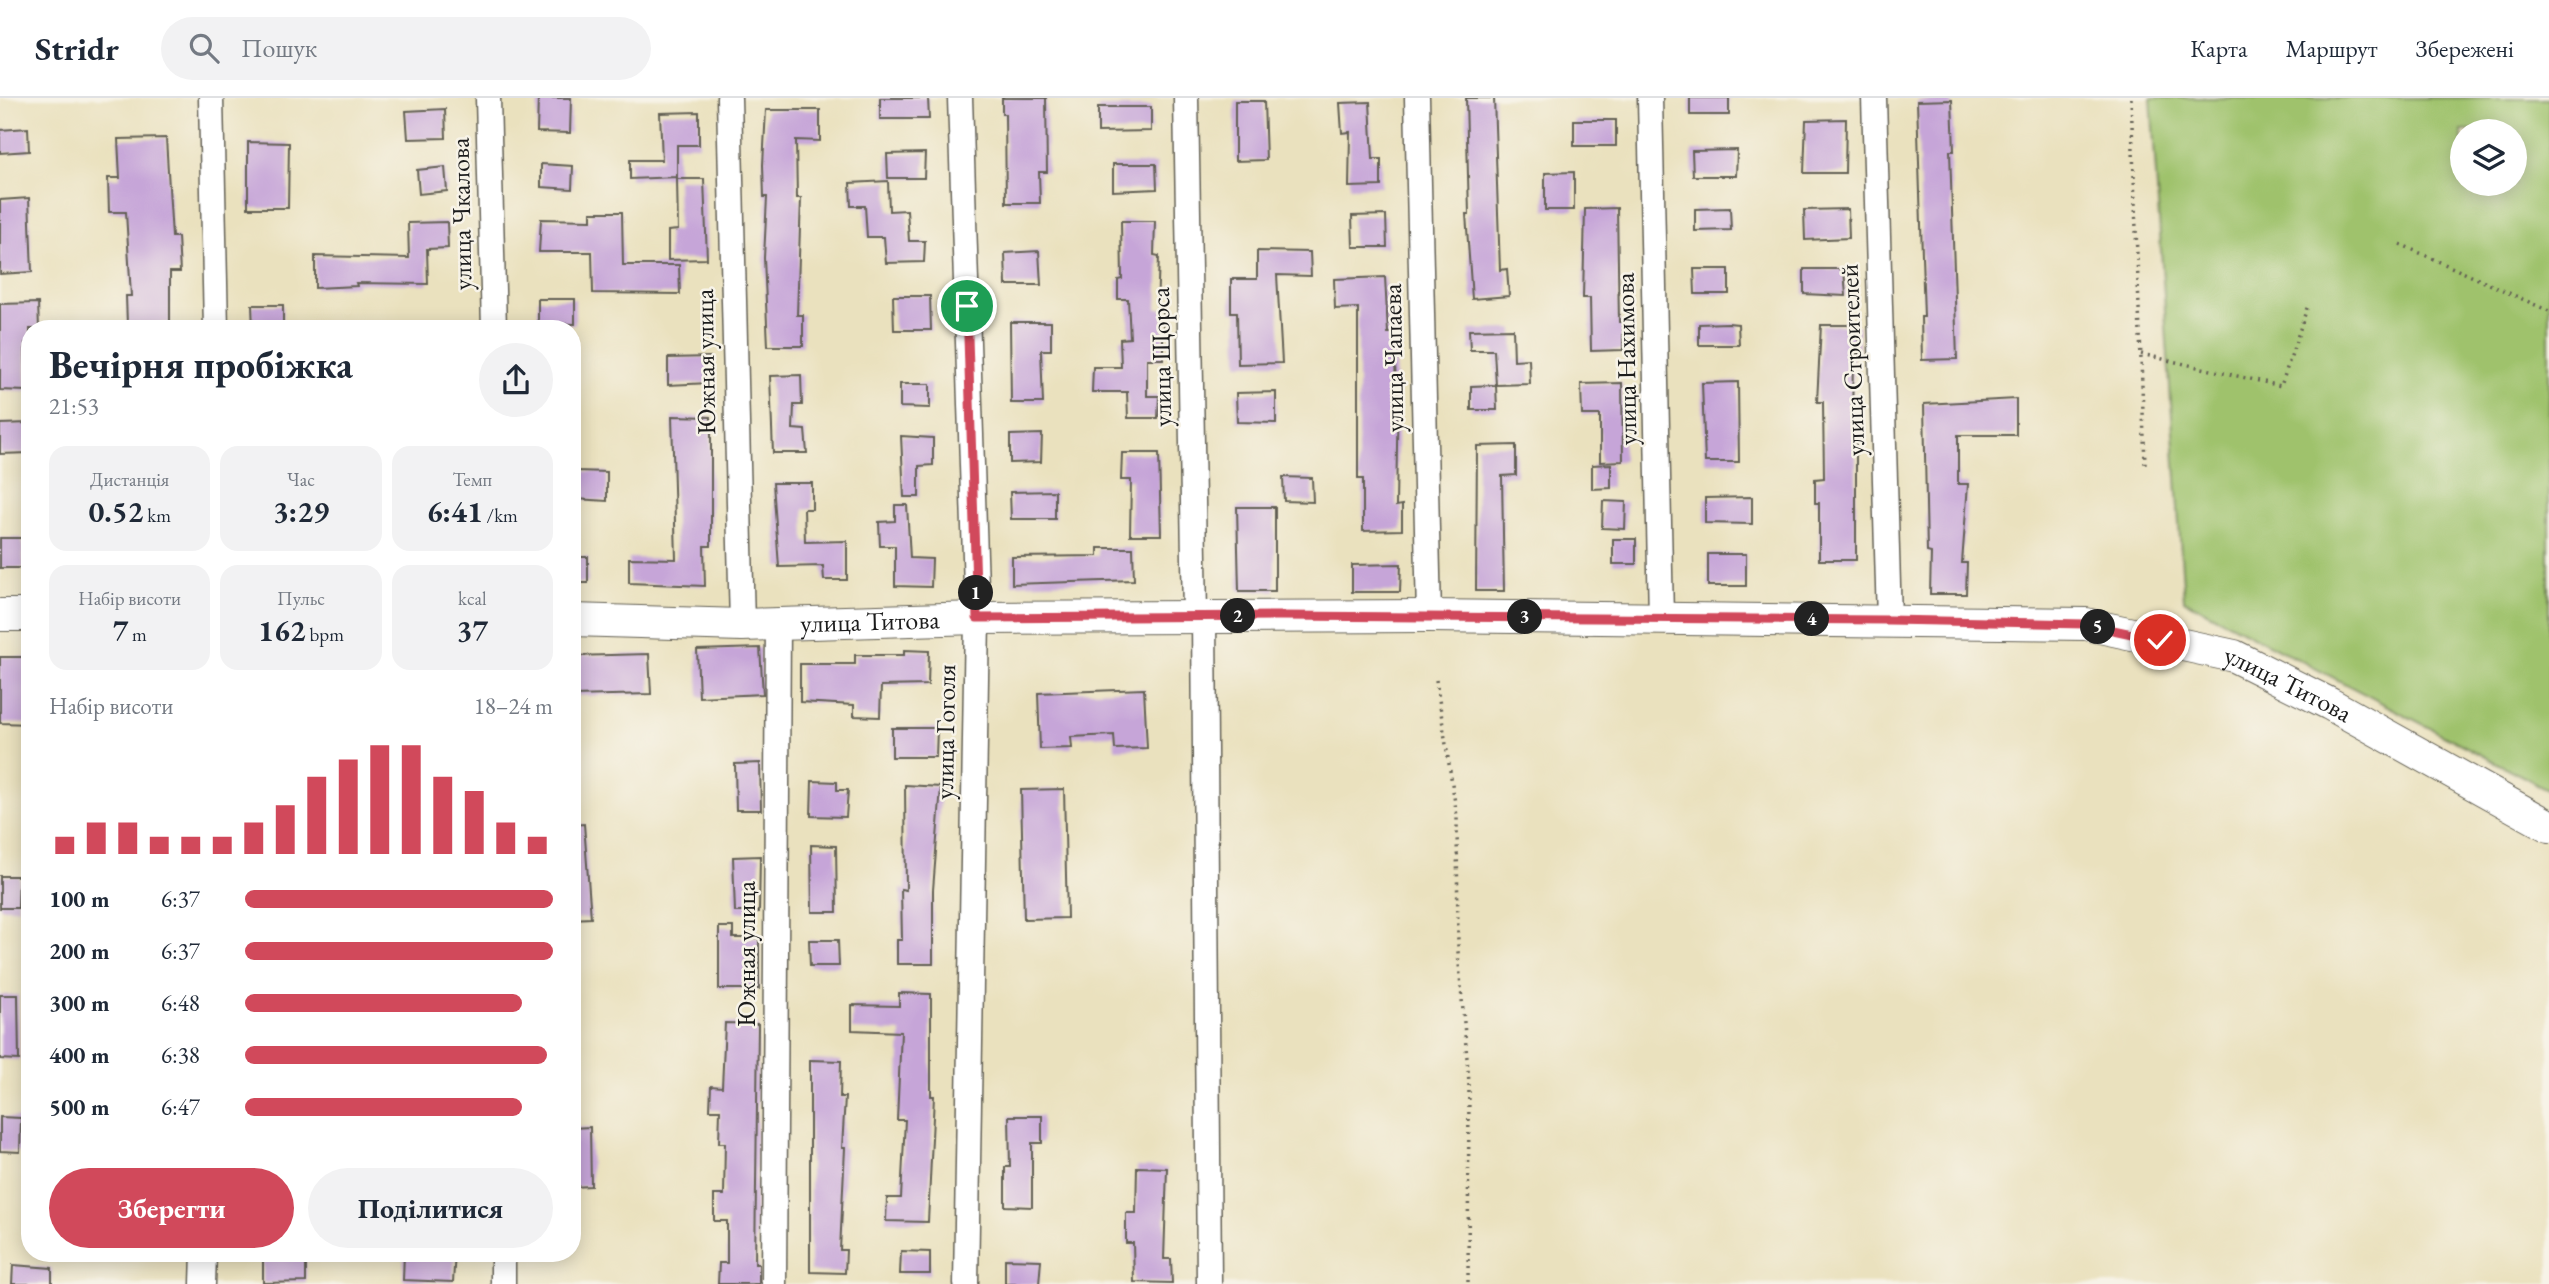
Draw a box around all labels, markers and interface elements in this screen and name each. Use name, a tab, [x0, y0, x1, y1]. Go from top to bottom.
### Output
search box	[161, 17, 651, 80]
text: Stridr	[35, 27, 119, 70]
icon: search	[185, 29, 223, 67]
text: Пошук	[241, 31, 317, 65]
text: Карта	[2190, 33, 2248, 64]
text: Маршрут	[2286, 33, 2378, 64]
text: Збережені	[2416, 33, 2514, 64]
map controls	[2450, 119, 2527, 196]
button: layers	[2450, 119, 2527, 196]
street label: улица Чкалова	[443, 137, 479, 291]
street label: улица Строителей	[1832, 263, 1872, 457]
street label: улица Нахимова	[1607, 272, 1645, 446]
pin	[937, 276, 997, 336]
street label: улица Чапаева	[1375, 283, 1411, 433]
street label: улица Щорса	[1143, 286, 1179, 427]
icon: arrive	[948, 287, 986, 325]
street label: Южная улица	[687, 288, 723, 435]
text: Вечірня пробіжка	[49, 340, 353, 389]
button: share	[479, 343, 553, 417]
text: 21:53	[49, 391, 99, 421]
text: Дистанція	[90, 467, 169, 492]
text: Час	[287, 467, 315, 492]
text: Темп	[453, 467, 492, 492]
text: 0.52	[88, 492, 143, 531]
text: 3:29	[273, 492, 329, 531]
text: 6:41	[427, 492, 483, 531]
text: km	[143, 503, 171, 528]
text: /km	[483, 503, 518, 528]
pin: 1	[958, 575, 993, 610]
text: 1	[970, 580, 981, 605]
text: Набір висоти	[78, 586, 181, 611]
text: Пульс	[277, 586, 325, 611]
text: kcal	[458, 586, 487, 611]
pin: 2	[1220, 598, 1256, 634]
pin: 3	[1508, 600, 1542, 634]
street label: улица Титова	[800, 602, 941, 640]
pin: 4	[1794, 602, 1829, 636]
text: 2	[1232, 603, 1243, 628]
text: 3	[1519, 604, 1530, 629]
text: 4	[1806, 606, 1817, 631]
pin: 5	[2080, 610, 2116, 644]
pin	[2130, 610, 2190, 670]
text: 7	[112, 611, 128, 650]
text: 162	[258, 611, 306, 650]
text: 37	[456, 611, 488, 650]
text: 5	[2092, 614, 2103, 639]
icon: check	[2141, 621, 2179, 659]
text: m	[128, 622, 147, 647]
text: bpm	[306, 622, 344, 647]
street label: улица Титова	[2221, 637, 2359, 730]
street label: улица Гоголя	[927, 664, 963, 800]
text: Набір висоти	[49, 691, 173, 721]
text: 18–24 m	[474, 691, 553, 721]
street label: Южная улица	[729, 880, 763, 1027]
text: 100 m	[49, 884, 110, 914]
text: 6:37	[161, 884, 200, 914]
text: 200 m	[49, 936, 110, 966]
text: 6:37	[161, 936, 200, 966]
text: 300 m	[49, 988, 110, 1018]
text: 6:48	[161, 988, 200, 1018]
text: 400 m	[49, 1040, 110, 1070]
text: 6:38	[161, 1040, 200, 1070]
text: 500 m	[49, 1092, 110, 1122]
text: 6:47	[161, 1092, 200, 1122]
button: Зберегти	[49, 1168, 294, 1248]
button: Поділитися	[308, 1168, 553, 1248]

